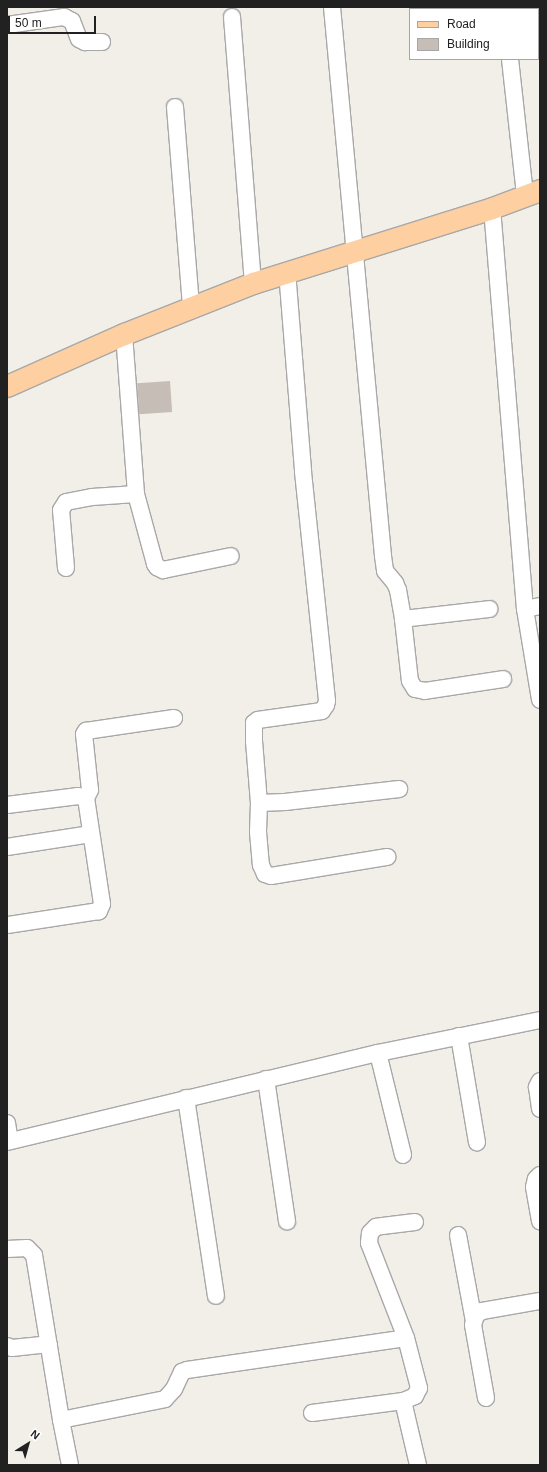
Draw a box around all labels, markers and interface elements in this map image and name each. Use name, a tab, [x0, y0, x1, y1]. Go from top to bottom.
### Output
scale bar	[10, 8, 98, 34]
legend	[409, 8, 539, 60]
text: 50 m	[15, 16, 42, 30]
text: Road	[447, 17, 476, 31]
text: Building	[447, 37, 490, 51]
north arrow	[8, 1424, 48, 1464]
text: N	[28, 1427, 42, 1442]

